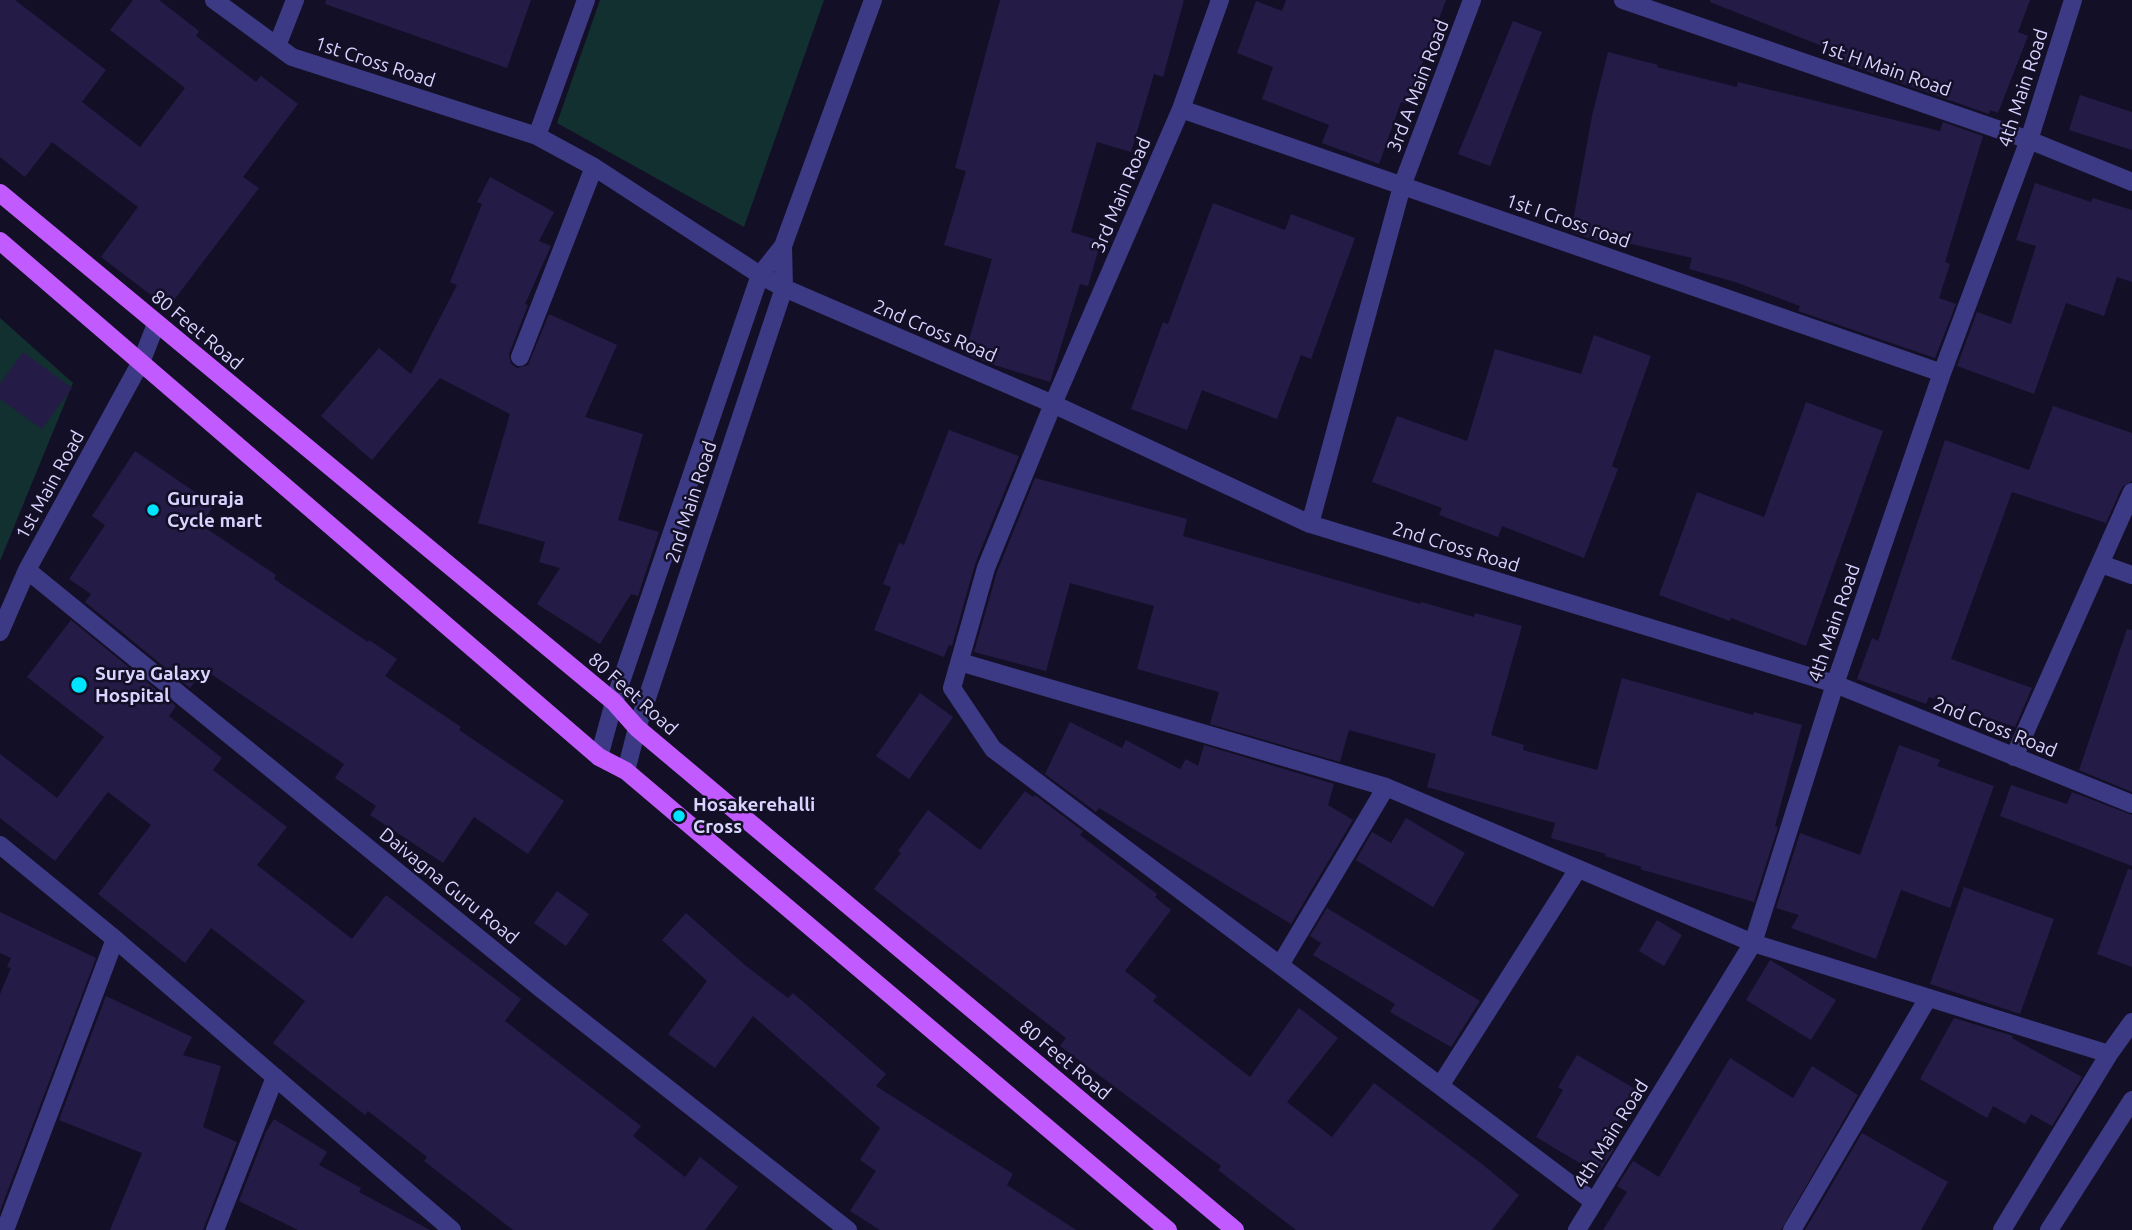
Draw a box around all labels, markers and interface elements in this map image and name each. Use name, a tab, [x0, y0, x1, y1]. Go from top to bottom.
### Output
street label: 3rd A Main Road	[1382, 17, 1454, 155]
street label: 4th Main Road	[1993, 26, 2053, 150]
street label: 1st Cross Road	[312, 32, 438, 92]
street label: 1st H Main Road	[1816, 35, 1954, 101]
street label: 3rd Main Road	[1086, 134, 1156, 256]
street label: 1st I Cross road	[1503, 189, 1633, 253]
street label: 80 Feet Road	[147, 285, 247, 375]
street label: 2nd Cross Road	[870, 295, 1000, 367]
street label: 1st Main Road	[11, 427, 89, 543]
street label: 2nd Main Road	[661, 438, 721, 566]
place label: Gururaja Cycle mart	[167, 488, 262, 532]
marker: Gururaja Cycle mart	[145, 502, 161, 518]
street label: 2nd Cross Road	[1390, 517, 1522, 577]
street label: 4th Main Road	[1803, 561, 1865, 685]
street label: 80 Feet Road	[584, 648, 682, 740]
place label: Surya Galaxy Hospital	[95, 663, 211, 707]
marker: Surya Galaxy Hospital	[69, 675, 89, 695]
street label: 2nd Cross Road	[1930, 692, 2060, 762]
place label: Hosakerehalli Cross	[693, 794, 815, 838]
marker: Hosakerehalli Cross	[671, 808, 687, 824]
street label: Daivagna Guru Road	[375, 823, 523, 949]
street label: 80 Feet Road	[1015, 1015, 1115, 1105]
street label: 4th Main Road	[1569, 1076, 1653, 1192]

